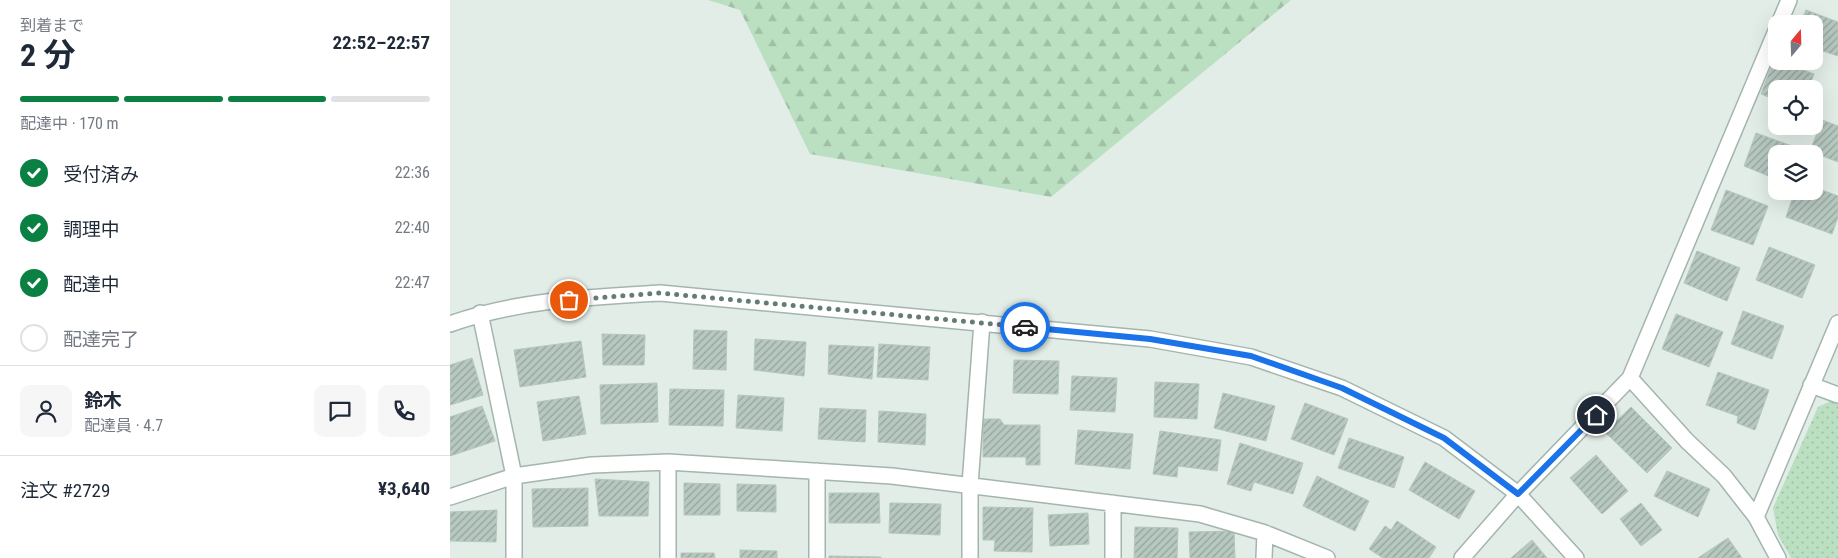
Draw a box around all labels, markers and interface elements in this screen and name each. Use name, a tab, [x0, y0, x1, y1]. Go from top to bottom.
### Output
north arrow	[1768, 15, 1822, 70]
map controls	[1768, 15, 1823, 200]
text: 到着まで	[20, 16, 84, 35]
text: 22:52–22:57	[332, 31, 430, 54]
text: 2 分	[20, 36, 76, 74]
button: locate	[1768, 80, 1823, 135]
text: 配達中 · 170 m	[20, 114, 119, 133]
button: layers	[1768, 145, 1823, 200]
icon: check	[20, 159, 48, 187]
text: 受付済み	[63, 163, 139, 186]
text: 22:36	[395, 163, 430, 182]
icon: check	[20, 214, 48, 242]
text: 調理中	[63, 218, 120, 241]
text: 22:40	[395, 218, 430, 237]
icon: check	[20, 269, 48, 297]
text: 配達中	[63, 273, 120, 296]
text: 22:47	[395, 273, 430, 292]
pin	[548, 279, 590, 321]
icon: bag	[555, 286, 583, 314]
courier	[1000, 302, 1050, 352]
icon: car	[1011, 313, 1039, 341]
text: 配達完了	[63, 328, 139, 351]
button: person	[20, 385, 72, 437]
button: chat	[314, 385, 366, 437]
button: phone	[378, 385, 430, 437]
text: 鈴木	[84, 389, 122, 412]
pin	[1575, 394, 1617, 436]
icon: home	[1582, 401, 1610, 429]
text: 配達員 · 4.7	[84, 416, 163, 435]
text: ¥3,640	[378, 477, 430, 500]
text: 注文 #2729	[20, 479, 110, 502]

